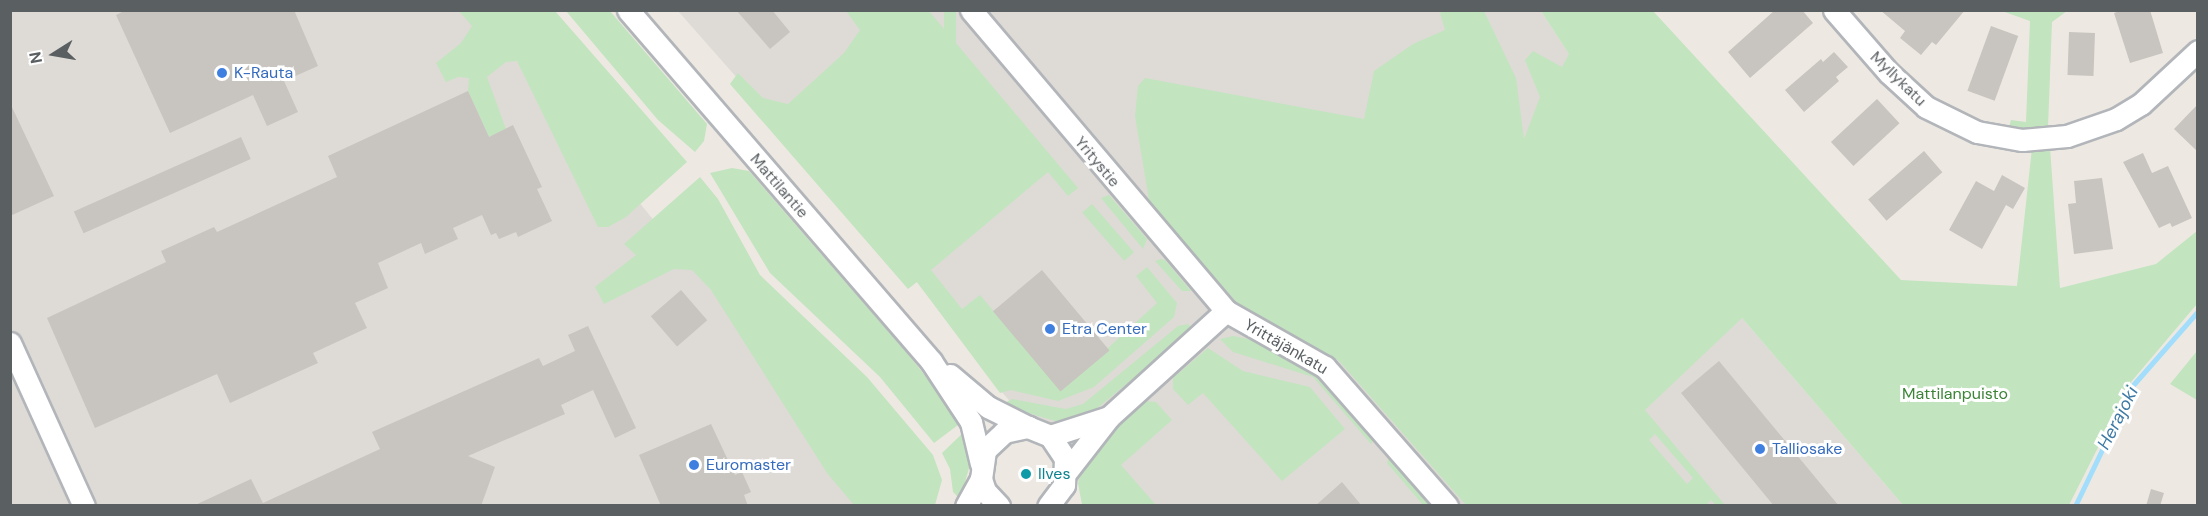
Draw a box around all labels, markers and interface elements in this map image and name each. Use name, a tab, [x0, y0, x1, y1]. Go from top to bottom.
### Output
north arrow	[24, 24, 84, 84]
street label: Myllykatu	[1866, 48, 1930, 110]
text: N	[24, 50, 47, 65]
place label: K-Rauta	[234, 63, 293, 83]
marker: K-Rauta	[215, 66, 229, 80]
street label: Yritystie	[1070, 133, 1124, 191]
street label: Mattilantie	[746, 150, 812, 222]
street label: Yrittäjänkatu	[1241, 315, 1331, 379]
place label: Etra Center	[1062, 319, 1147, 339]
marker: Etra Center	[1043, 322, 1057, 336]
water label: Herajoki	[2093, 383, 2143, 453]
park label: Mattilanpuisto	[1902, 384, 2008, 404]
place label: Talliosake	[1772, 439, 1842, 459]
marker: Talliosake	[1753, 442, 1767, 456]
place label: Euromaster	[706, 455, 791, 475]
marker: Euromaster	[687, 458, 701, 472]
place label: Ilves	[1038, 464, 1070, 484]
marker: Ilves	[1019, 467, 1033, 481]

